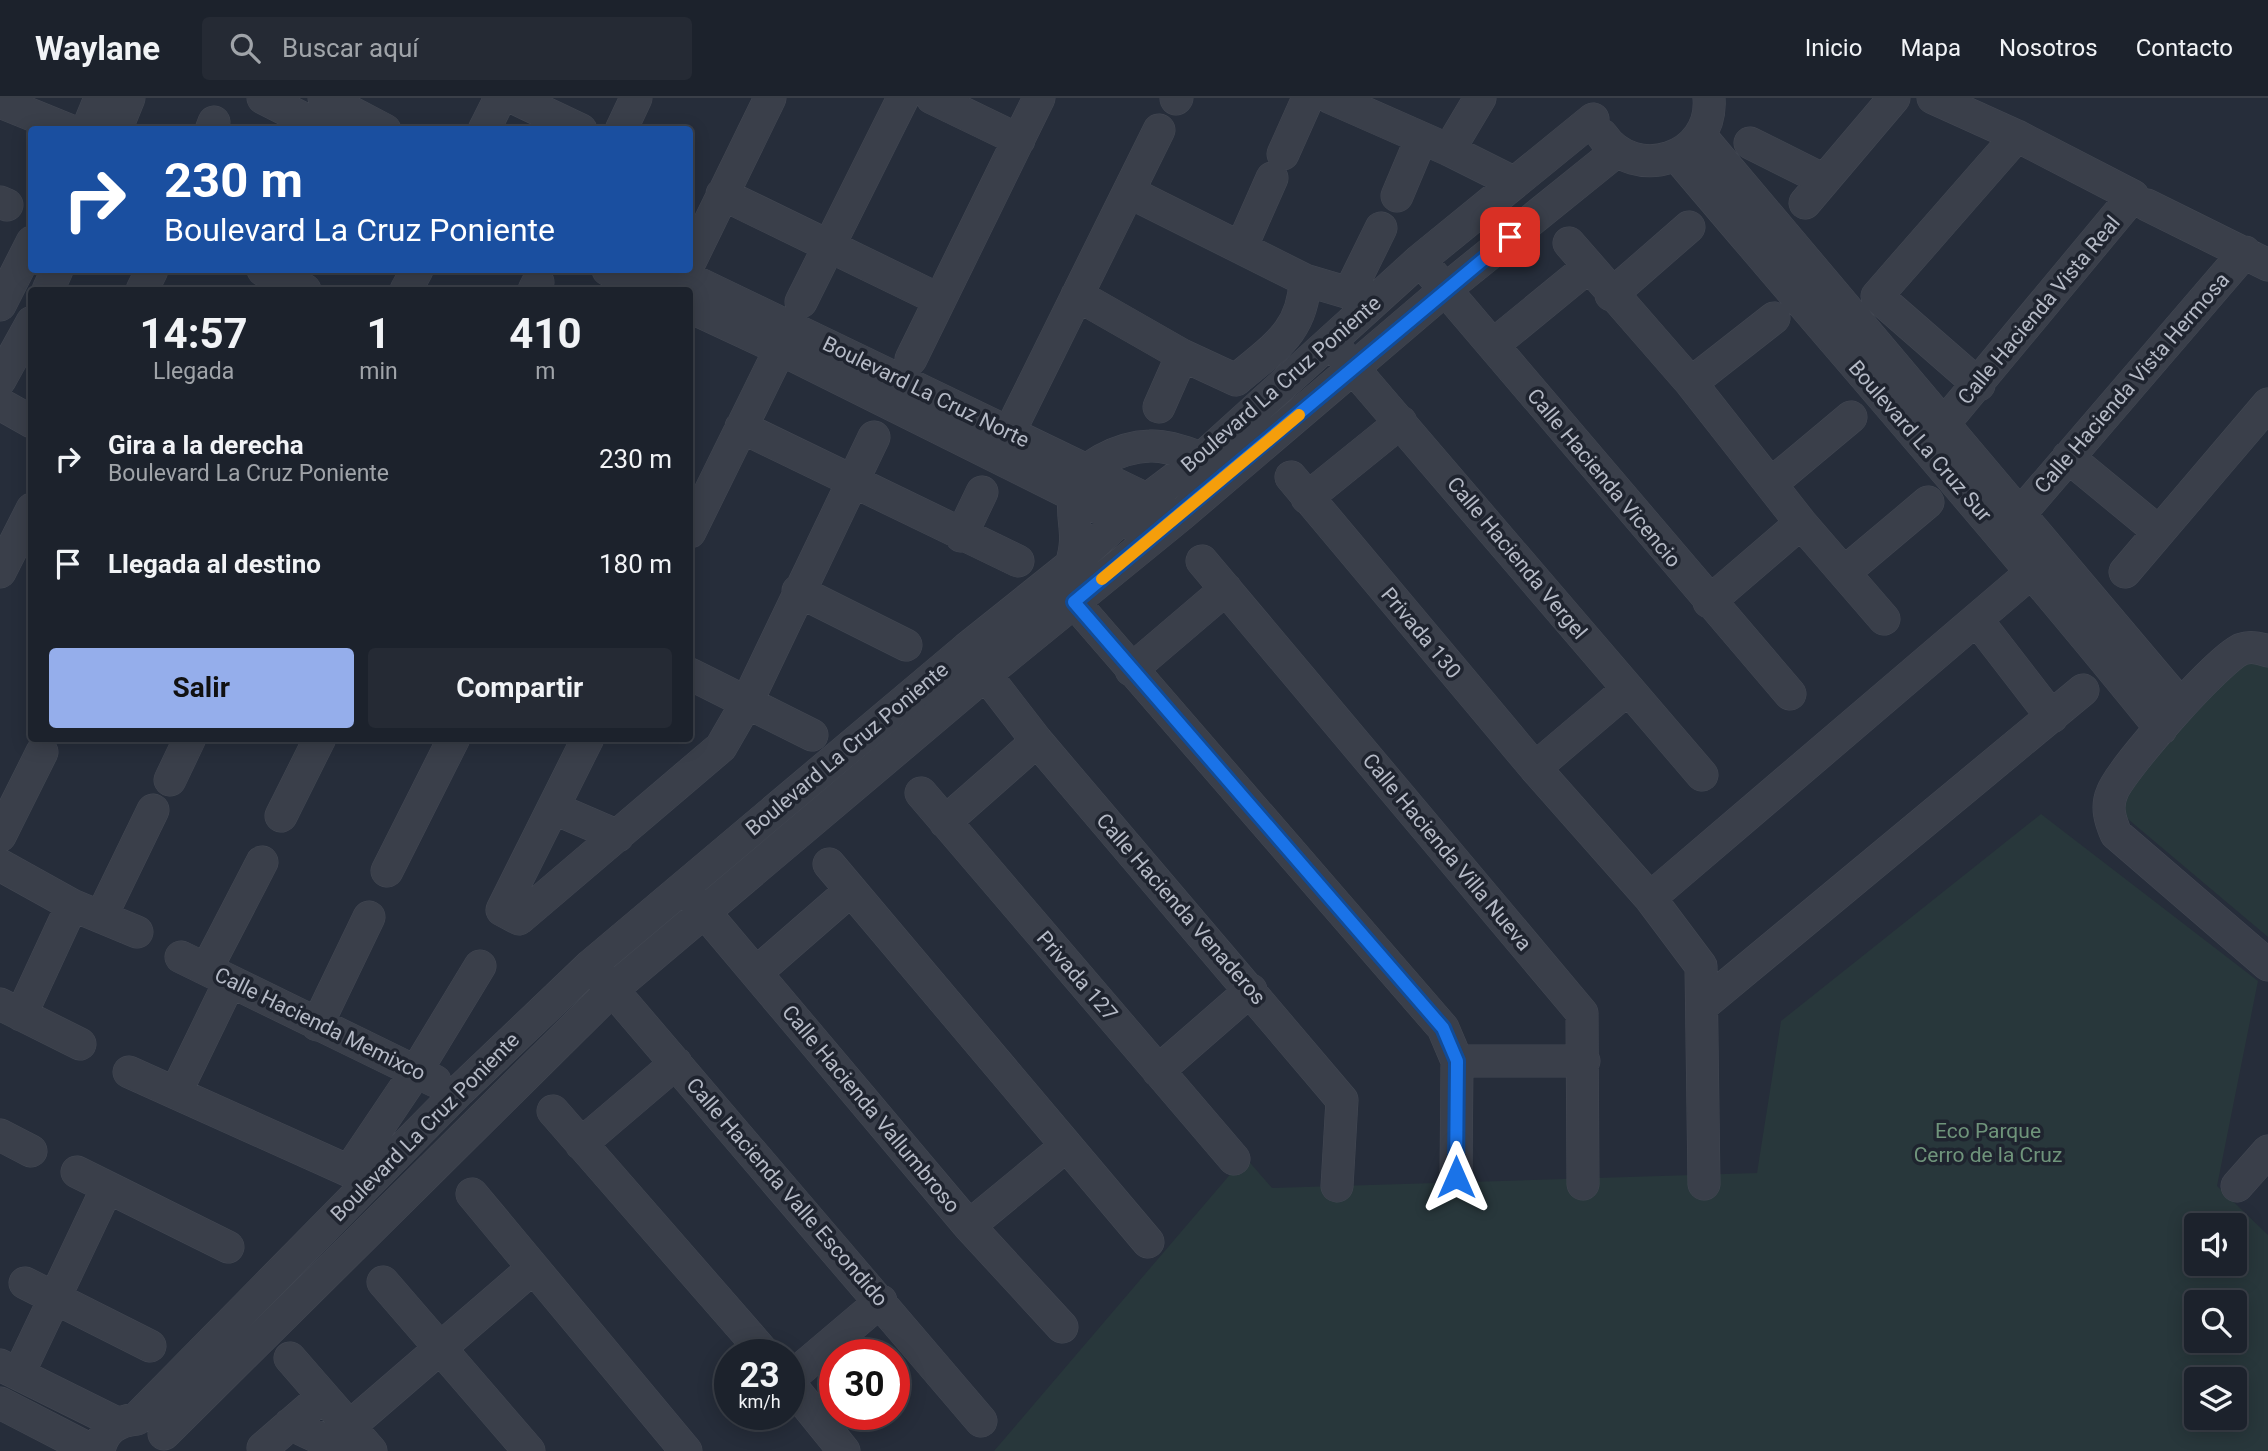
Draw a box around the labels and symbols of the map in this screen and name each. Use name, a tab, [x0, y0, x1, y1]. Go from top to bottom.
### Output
pin	[1480, 207, 1540, 267]
street label: Calle Hacienda Vista Real	[1953, 211, 2125, 409]
street label: Calle Hacienda Vista Hermosa	[2030, 268, 2234, 498]
street label: Boulevard La Cruz Poniente	[1176, 291, 1386, 477]
street label: Boulevard La Cruz Norte	[819, 332, 1033, 452]
street label: Boulevard La Cruz Sur	[1844, 356, 1996, 526]
street label: Calle Hacienda Vicencio	[1522, 384, 1686, 572]
street label: Calle Hacienda Vergel	[1442, 472, 1592, 644]
street label: Privada 130	[1376, 583, 1466, 683]
street label: Boulevard La Cruz Poniente	[741, 657, 953, 841]
street label: Calle Hacienda Villa Nueva	[1358, 749, 1536, 955]
street label: Calle Hacienda Venaderos	[1092, 809, 1270, 1009]
street label: Privada 127	[1032, 926, 1122, 1026]
street label: Calle Hacienda Memixco	[211, 962, 429, 1086]
street label: Calle Hacienda Vallumbroso	[777, 1000, 965, 1218]
street label: Boulevard La Cruz Poniente	[326, 1028, 524, 1226]
street label: Calle Hacienda Valle Escondido	[681, 1073, 893, 1311]
park label: Eco Parque Cerro de la Cruz	[1914, 1119, 2062, 1167]
position arrow	[1419, 1140, 1493, 1214]
speed limit sign: 30	[819, 1339, 910, 1430]

